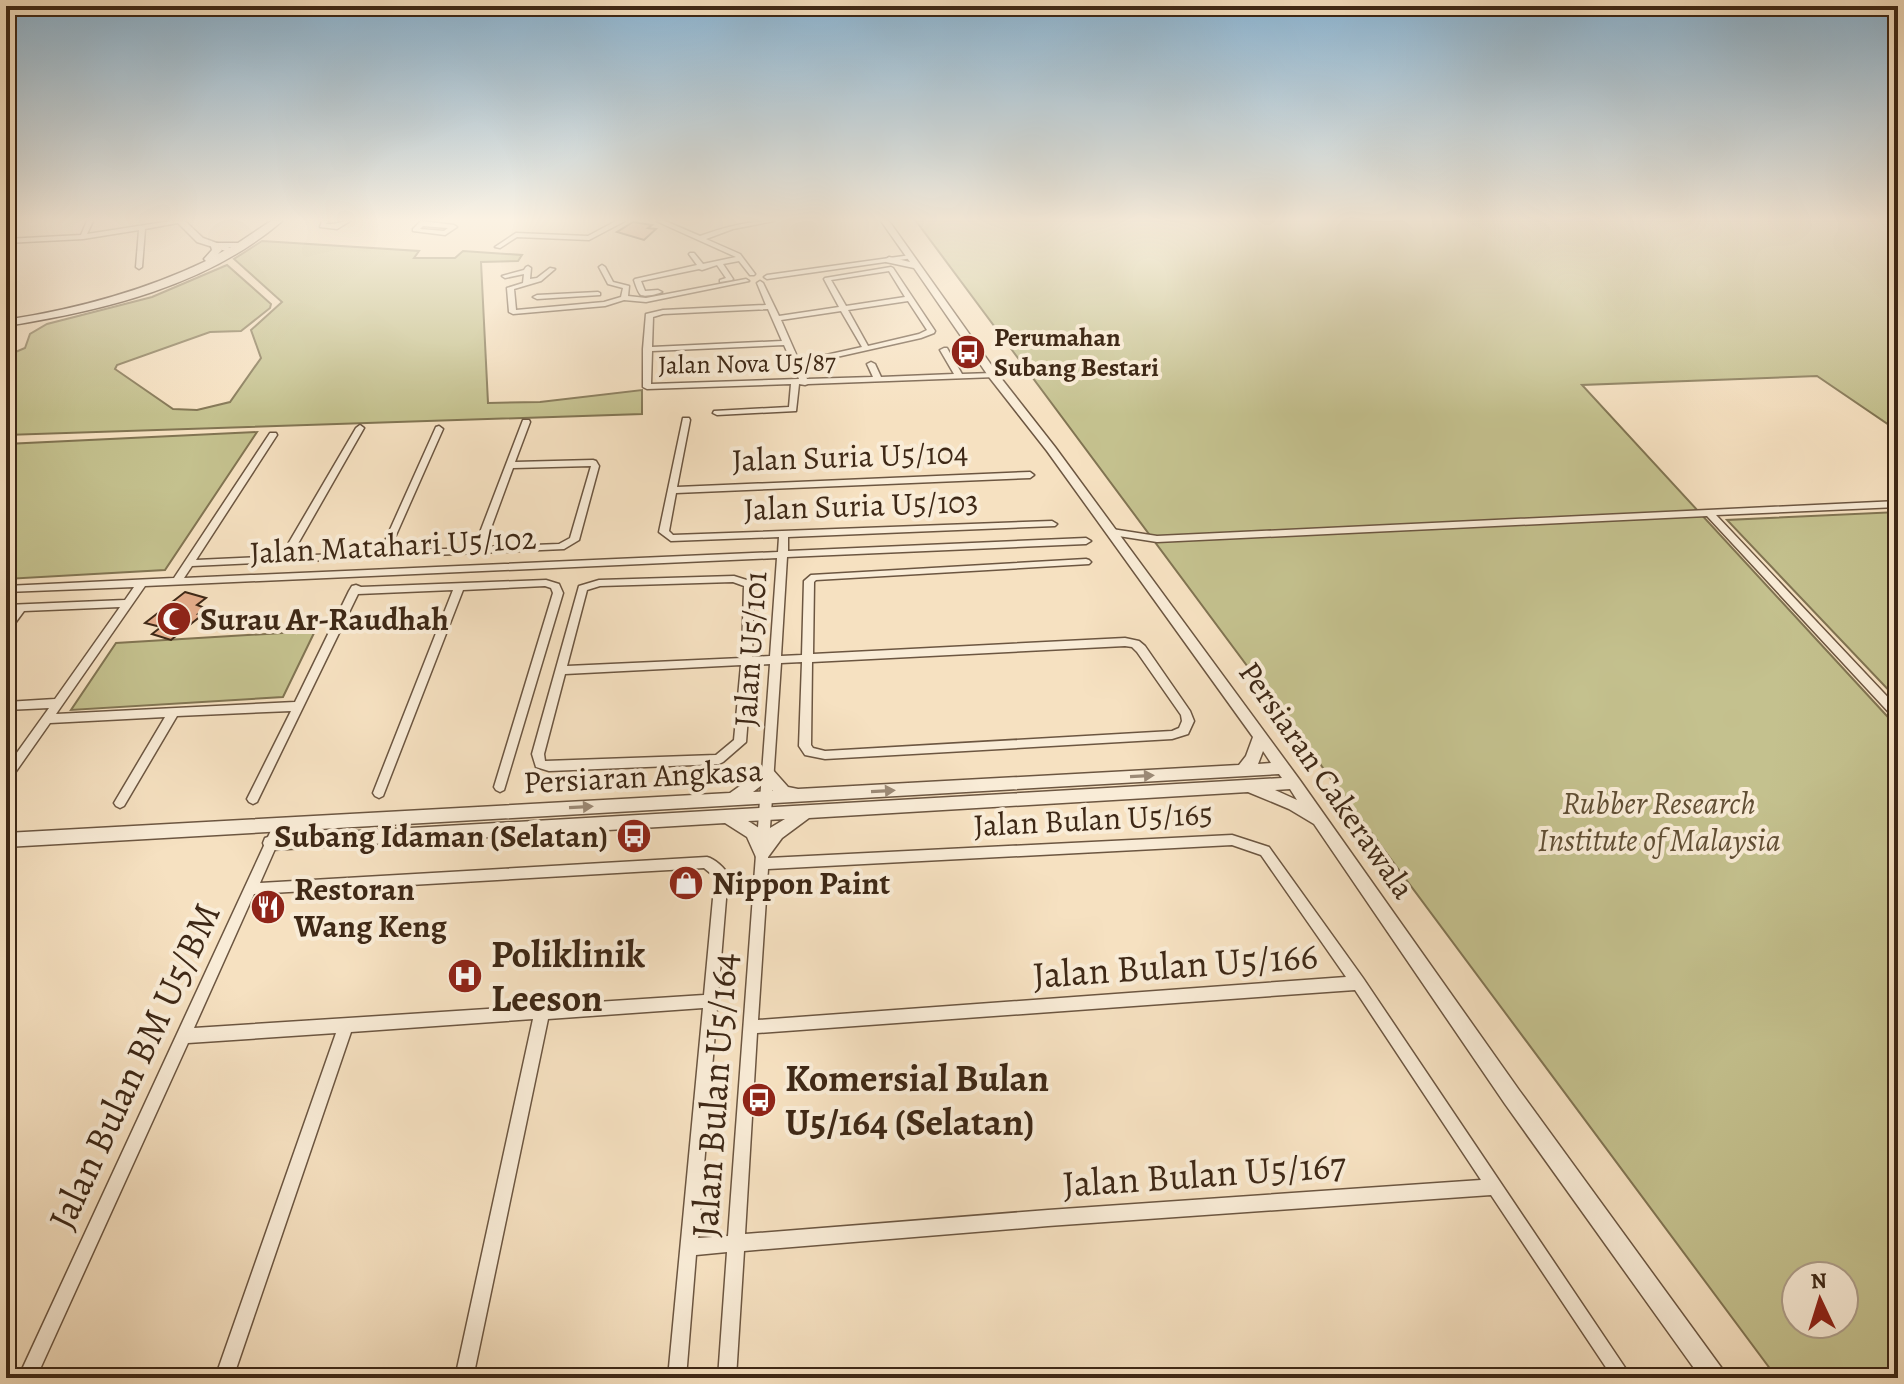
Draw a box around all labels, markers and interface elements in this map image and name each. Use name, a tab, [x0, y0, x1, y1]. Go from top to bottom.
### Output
place label: Perumahan Subang Bestari	[994, 320, 1159, 385]
bus stop icon: Perumahan Subang Bestari	[949, 333, 987, 371]
street label: Jalan Nova U5/87	[658, 344, 836, 383]
street label: Jalan Suria U5/104	[731, 430, 969, 482]
street label: Jalan Suria U5/103	[743, 479, 979, 531]
street label: Jalan Matahari U5/102	[249, 516, 537, 574]
street label: Jalan U5/101	[723, 570, 777, 728]
place label: Surau Ar-Raudhah	[200, 597, 449, 641]
mosque icon: Surau Ar-Raudhah	[155, 600, 193, 638]
street label: Persiaran Cakerawala	[1228, 652, 1426, 908]
street label: Persiaran Angkasa	[522, 748, 764, 804]
one-way arrow	[1130, 769, 1155, 782]
park label: Rubber Research Institute of Malaysia	[1537, 781, 1781, 862]
one-way arrow	[871, 784, 896, 797]
street label: Jalan Bulan U5/165	[972, 791, 1214, 847]
one-way arrow	[569, 800, 594, 813]
place label: Subang Idaman (Selatan)	[274, 814, 608, 858]
bus stop icon: Subang Idaman (Selatan)	[615, 817, 653, 855]
place label: Nippon Paint	[712, 861, 890, 905]
shop icon: Nippon Paint	[667, 864, 705, 902]
place label: Restoran Wang Keng	[293, 867, 448, 948]
restaurant icon: Restoran Wang Keng	[249, 888, 287, 926]
street label: Jalan Bulan BM U5/BM	[35, 894, 233, 1238]
place label: Poliklinik Leeson	[491, 928, 645, 1024]
street label: Jalan Bulan U5/166	[1031, 929, 1319, 1001]
street label: Jalan Bulan U5/164	[678, 951, 750, 1239]
hospital icon: Poliklinik Leeson	[446, 957, 484, 995]
place label: Komersial Bulan U5/164 (Selatan)	[785, 1052, 1049, 1148]
bus stop icon: Komersial Bulan U5/164 (Selatan)	[740, 1081, 778, 1119]
street label: Jalan Bulan U5/167	[1060, 1138, 1348, 1210]
north arrow	[1780, 1260, 1860, 1340]
text: N	[1810, 1266, 1828, 1297]

